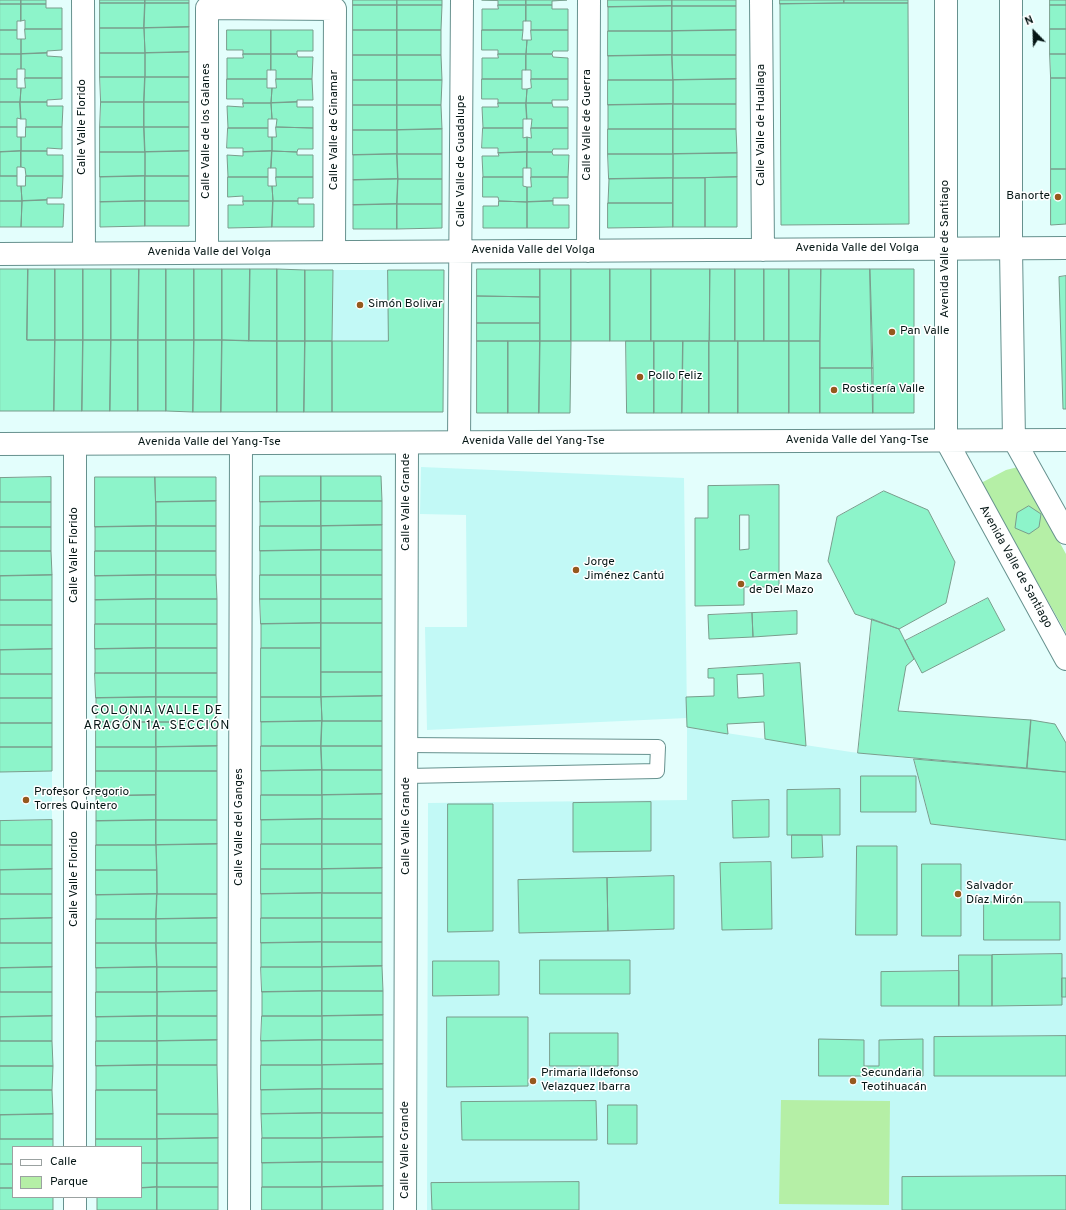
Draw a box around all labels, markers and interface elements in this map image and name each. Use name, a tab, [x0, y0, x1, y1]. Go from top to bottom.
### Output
north arrow	[1014, 12, 1054, 52]
text: N	[1023, 13, 1036, 29]
street label: Calle Valle de los Galanes	[200, 63, 214, 199]
street label: Calle Valle de Huallaga	[755, 64, 769, 186]
street label: Calle Valle de Guerra	[581, 69, 595, 181]
street label: Calle Valle de Ginamar	[328, 70, 342, 190]
street label: Calle Valle Florido	[76, 79, 90, 175]
street label: Calle Valle de Guadalupe	[455, 95, 469, 227]
street label: Avenida Valle de Santiago	[939, 180, 953, 318]
place label: Banorte	[1006, 190, 1050, 204]
marker: Banorte	[1053, 192, 1063, 202]
street label: Avenida Valle del Volga	[795, 242, 919, 256]
street label: Avenida Valle del Volga	[471, 244, 595, 258]
street label: Avenida Valle del Volga	[147, 246, 271, 260]
place label: Simón Bolivar	[368, 298, 443, 312]
marker: Simón Bolivar	[355, 300, 365, 310]
place label: Pan Valle	[900, 325, 949, 339]
marker: Pan Valle	[887, 327, 897, 337]
place label: Pollo Feliz	[648, 370, 703, 384]
marker: Pollo Feliz	[635, 372, 645, 382]
place label: Rosticería Valle	[842, 383, 925, 397]
marker: Rosticería Valle	[829, 385, 839, 395]
street label: Avenida Valle del Yang-Tse	[785, 434, 929, 448]
street label: Avenida Valle del Yang-Tse	[461, 435, 605, 449]
street label: Avenida Valle del Yang-Tse	[137, 436, 281, 450]
street label: Calle Valle Grande	[400, 453, 414, 551]
street label: Avenida Valle de Santiago	[975, 503, 1055, 631]
street label: Calle Valle Florido	[68, 507, 82, 603]
place label: Jorge Jiménez Cantú	[584, 556, 664, 584]
marker: Jorge Jiménez Cantú	[571, 565, 581, 575]
place label: Carmen Maza de Del Mazo	[749, 570, 822, 598]
marker: Carmen Maza de Del Mazo	[736, 579, 746, 589]
district label: COLONIA VALLE DE ARAGÓN 1A. SECCIÓN	[83, 703, 231, 734]
street label: Calle Valle del Ganges	[233, 768, 247, 886]
street label: Calle Valle Grande	[400, 777, 414, 875]
place label: Profesor Gregorio Torres Quintero	[34, 786, 129, 814]
marker: Profesor Gregorio Torres Quintero	[21, 795, 31, 805]
street label: Calle Valle Florido	[68, 831, 82, 927]
place label: Salvador Díaz Mirón	[966, 880, 1023, 908]
marker: Salvador Díaz Mirón	[953, 889, 963, 899]
place label: Primaria Ildefonso Velazquez Ibarra	[541, 1067, 638, 1095]
place label: Secundaria Teotihuacán	[861, 1067, 927, 1095]
marker: Primaria Ildefonso Velazquez Ibarra	[528, 1076, 538, 1086]
marker: Secundaria Teotihuacán	[848, 1076, 858, 1086]
street label: Calle Valle Grande	[399, 1101, 413, 1199]
legend	[12, 1146, 142, 1198]
text: Calle	[50, 1154, 77, 1170]
text: Parque	[50, 1174, 88, 1190]

